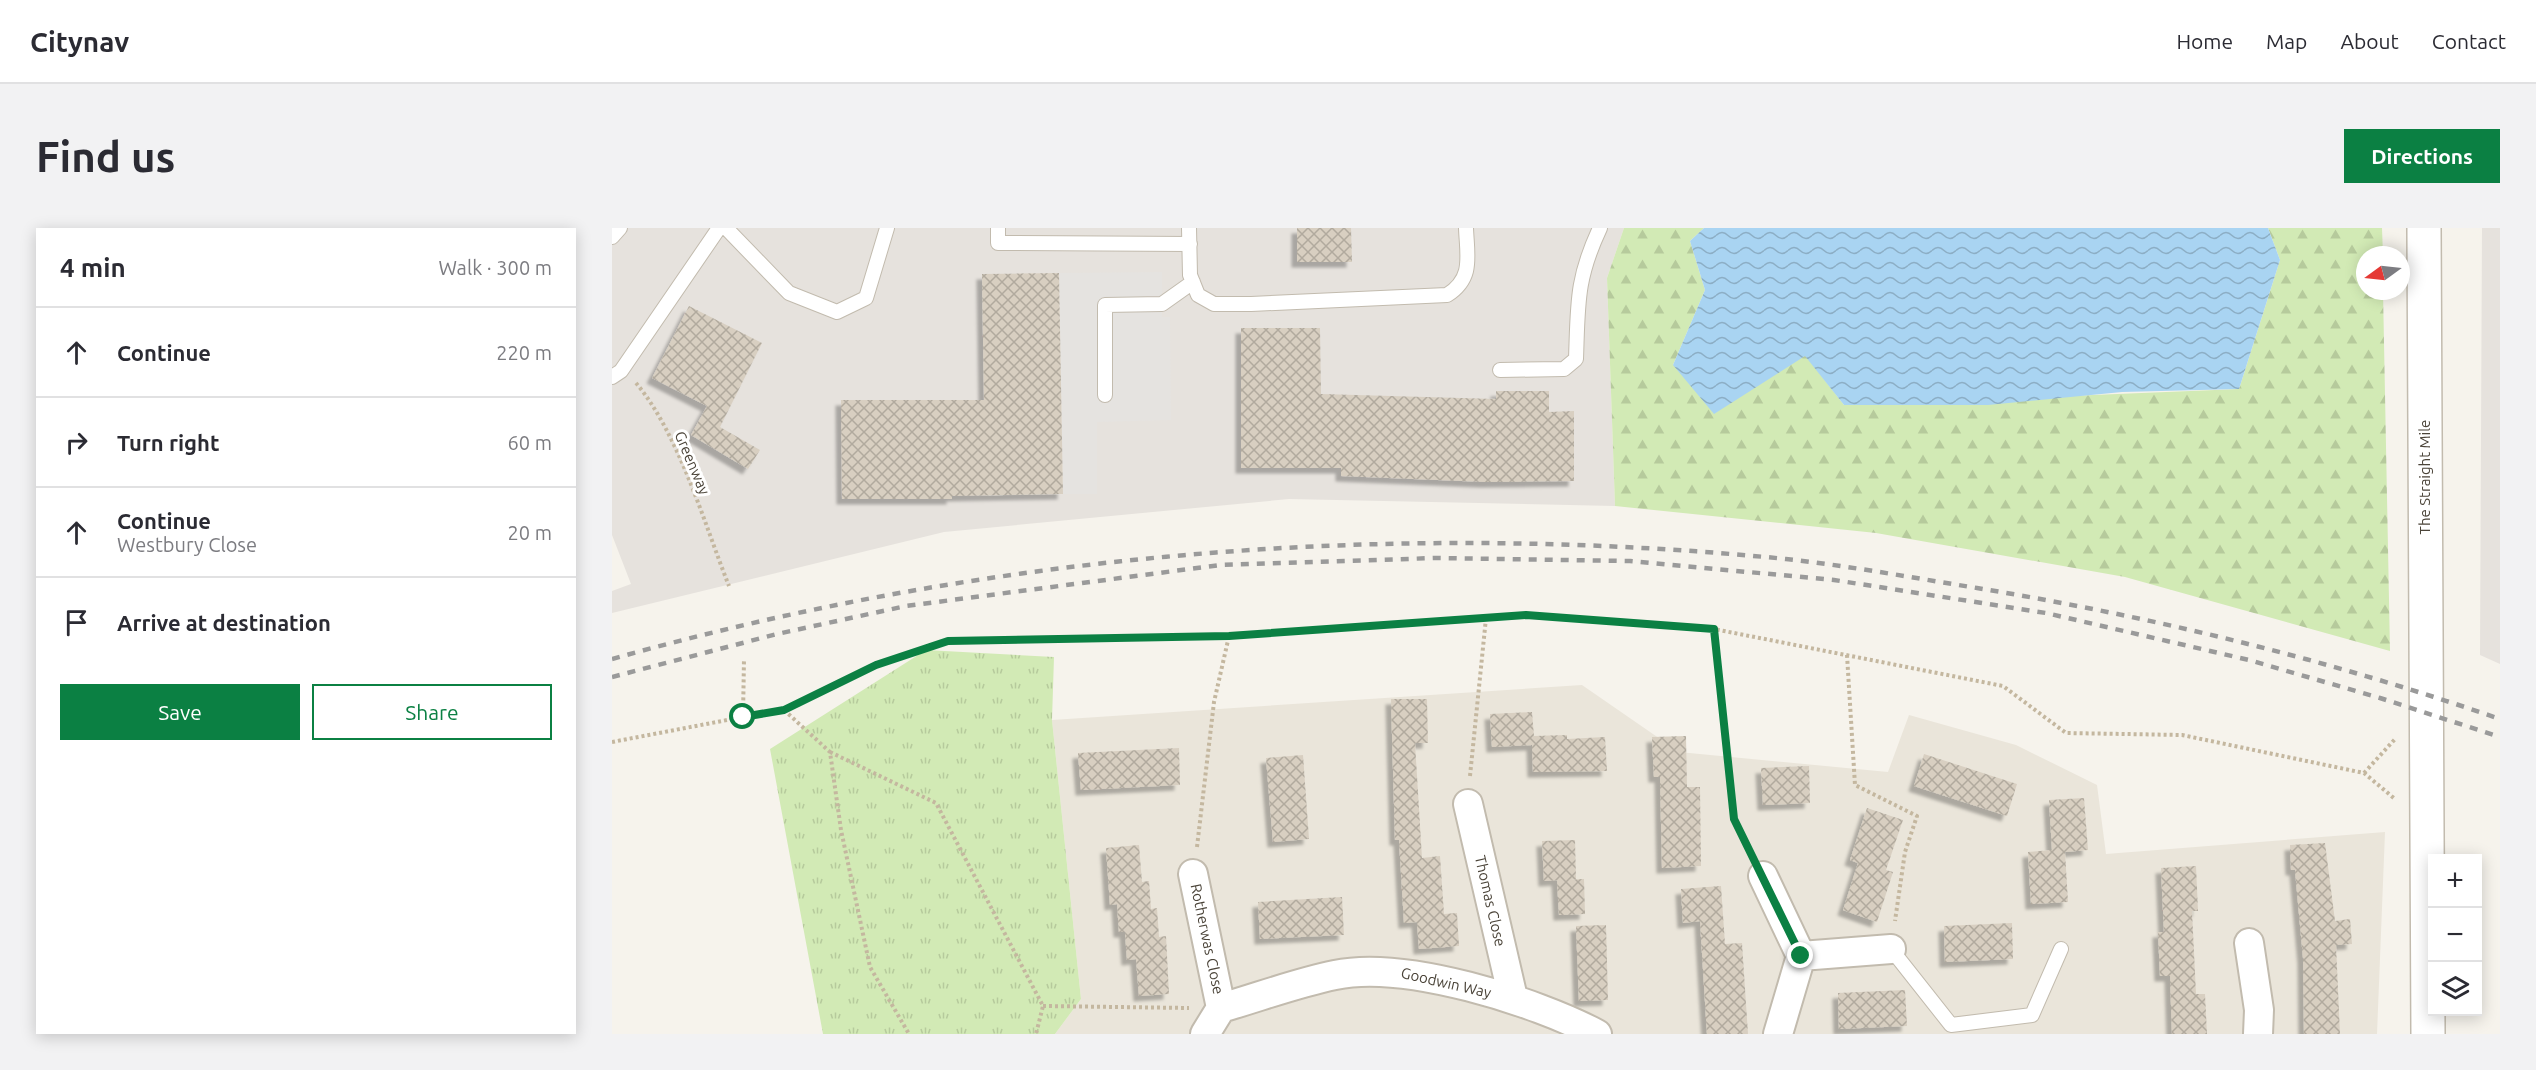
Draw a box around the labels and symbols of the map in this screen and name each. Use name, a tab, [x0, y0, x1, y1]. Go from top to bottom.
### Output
north arrow	[2356, 246, 2410, 300]
street label: The Straight Mile	[2416, 420, 2433, 534]
street label: Greenway	[671, 429, 713, 497]
route start	[729, 703, 755, 729]
street label: Thomas Close	[1472, 854, 1509, 948]
street label: Rotherwas Close	[1187, 882, 1228, 996]
route end	[1787, 942, 1813, 968]
street label: Goodwin Way	[1399, 964, 1493, 1001]

